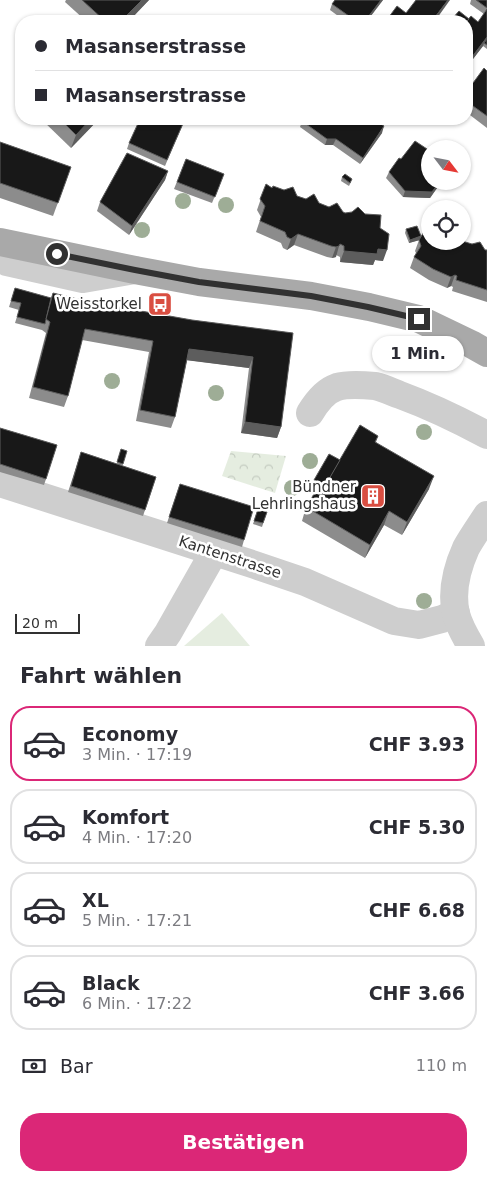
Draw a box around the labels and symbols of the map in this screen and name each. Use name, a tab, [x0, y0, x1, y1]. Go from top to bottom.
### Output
north arrow	[421, 140, 471, 190]
route start	[46, 243, 68, 265]
bus stop icon: Weisstorkel	[147, 291, 173, 317]
place label: Weisstorkel	[56, 295, 142, 313]
route end	[408, 308, 430, 330]
callout: 1 Min.	[373, 336, 465, 372]
place label: Bündner Lehrlingshaus	[252, 478, 357, 513]
building icon: Bündner Lehrlingshaus	[360, 483, 386, 509]
street label: Kantenstrasse	[176, 532, 284, 582]
scale bar	[15, 611, 80, 634]

